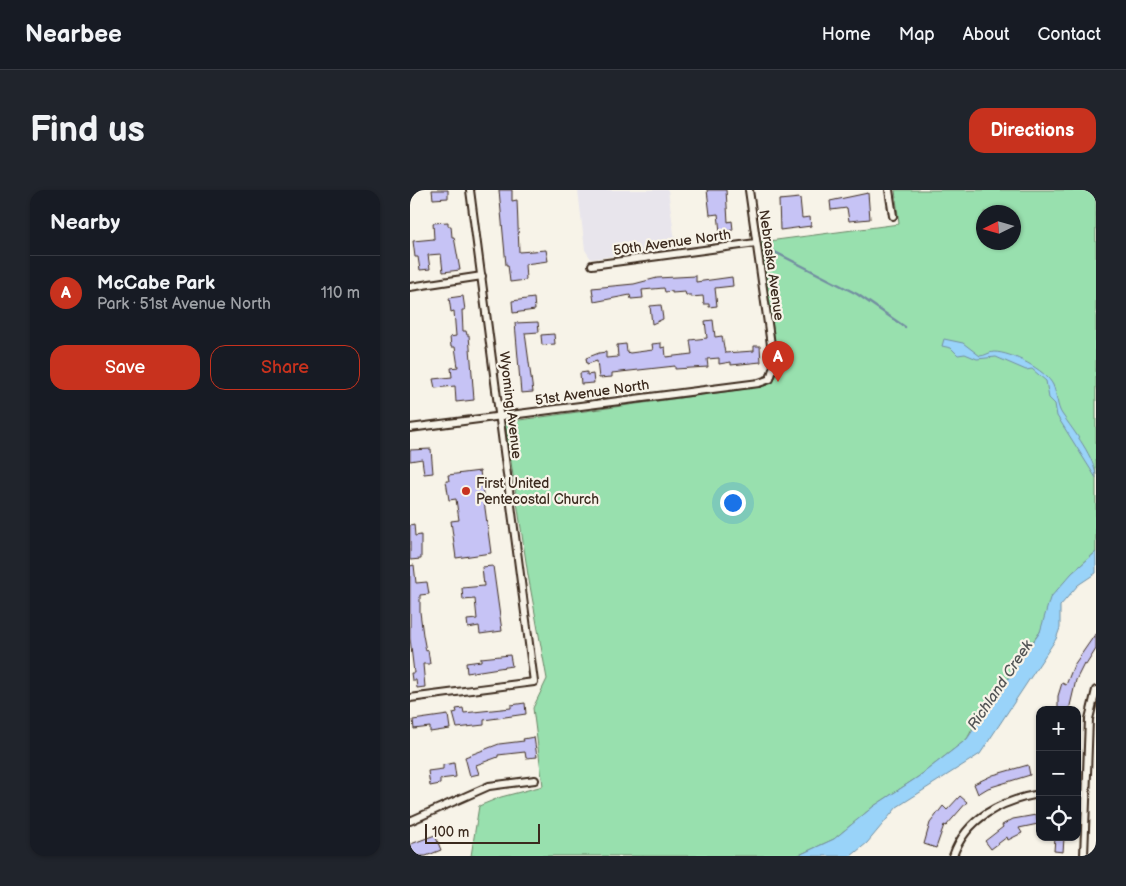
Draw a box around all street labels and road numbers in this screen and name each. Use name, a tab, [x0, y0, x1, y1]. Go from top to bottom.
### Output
street label: Nebraska Avenue	[755, 209, 788, 322]
street label: 50th Avenue North	[612, 226, 732, 259]
street label: Wyoming Avenue	[495, 350, 526, 460]
street label: 51st Avenue North	[534, 376, 650, 409]

